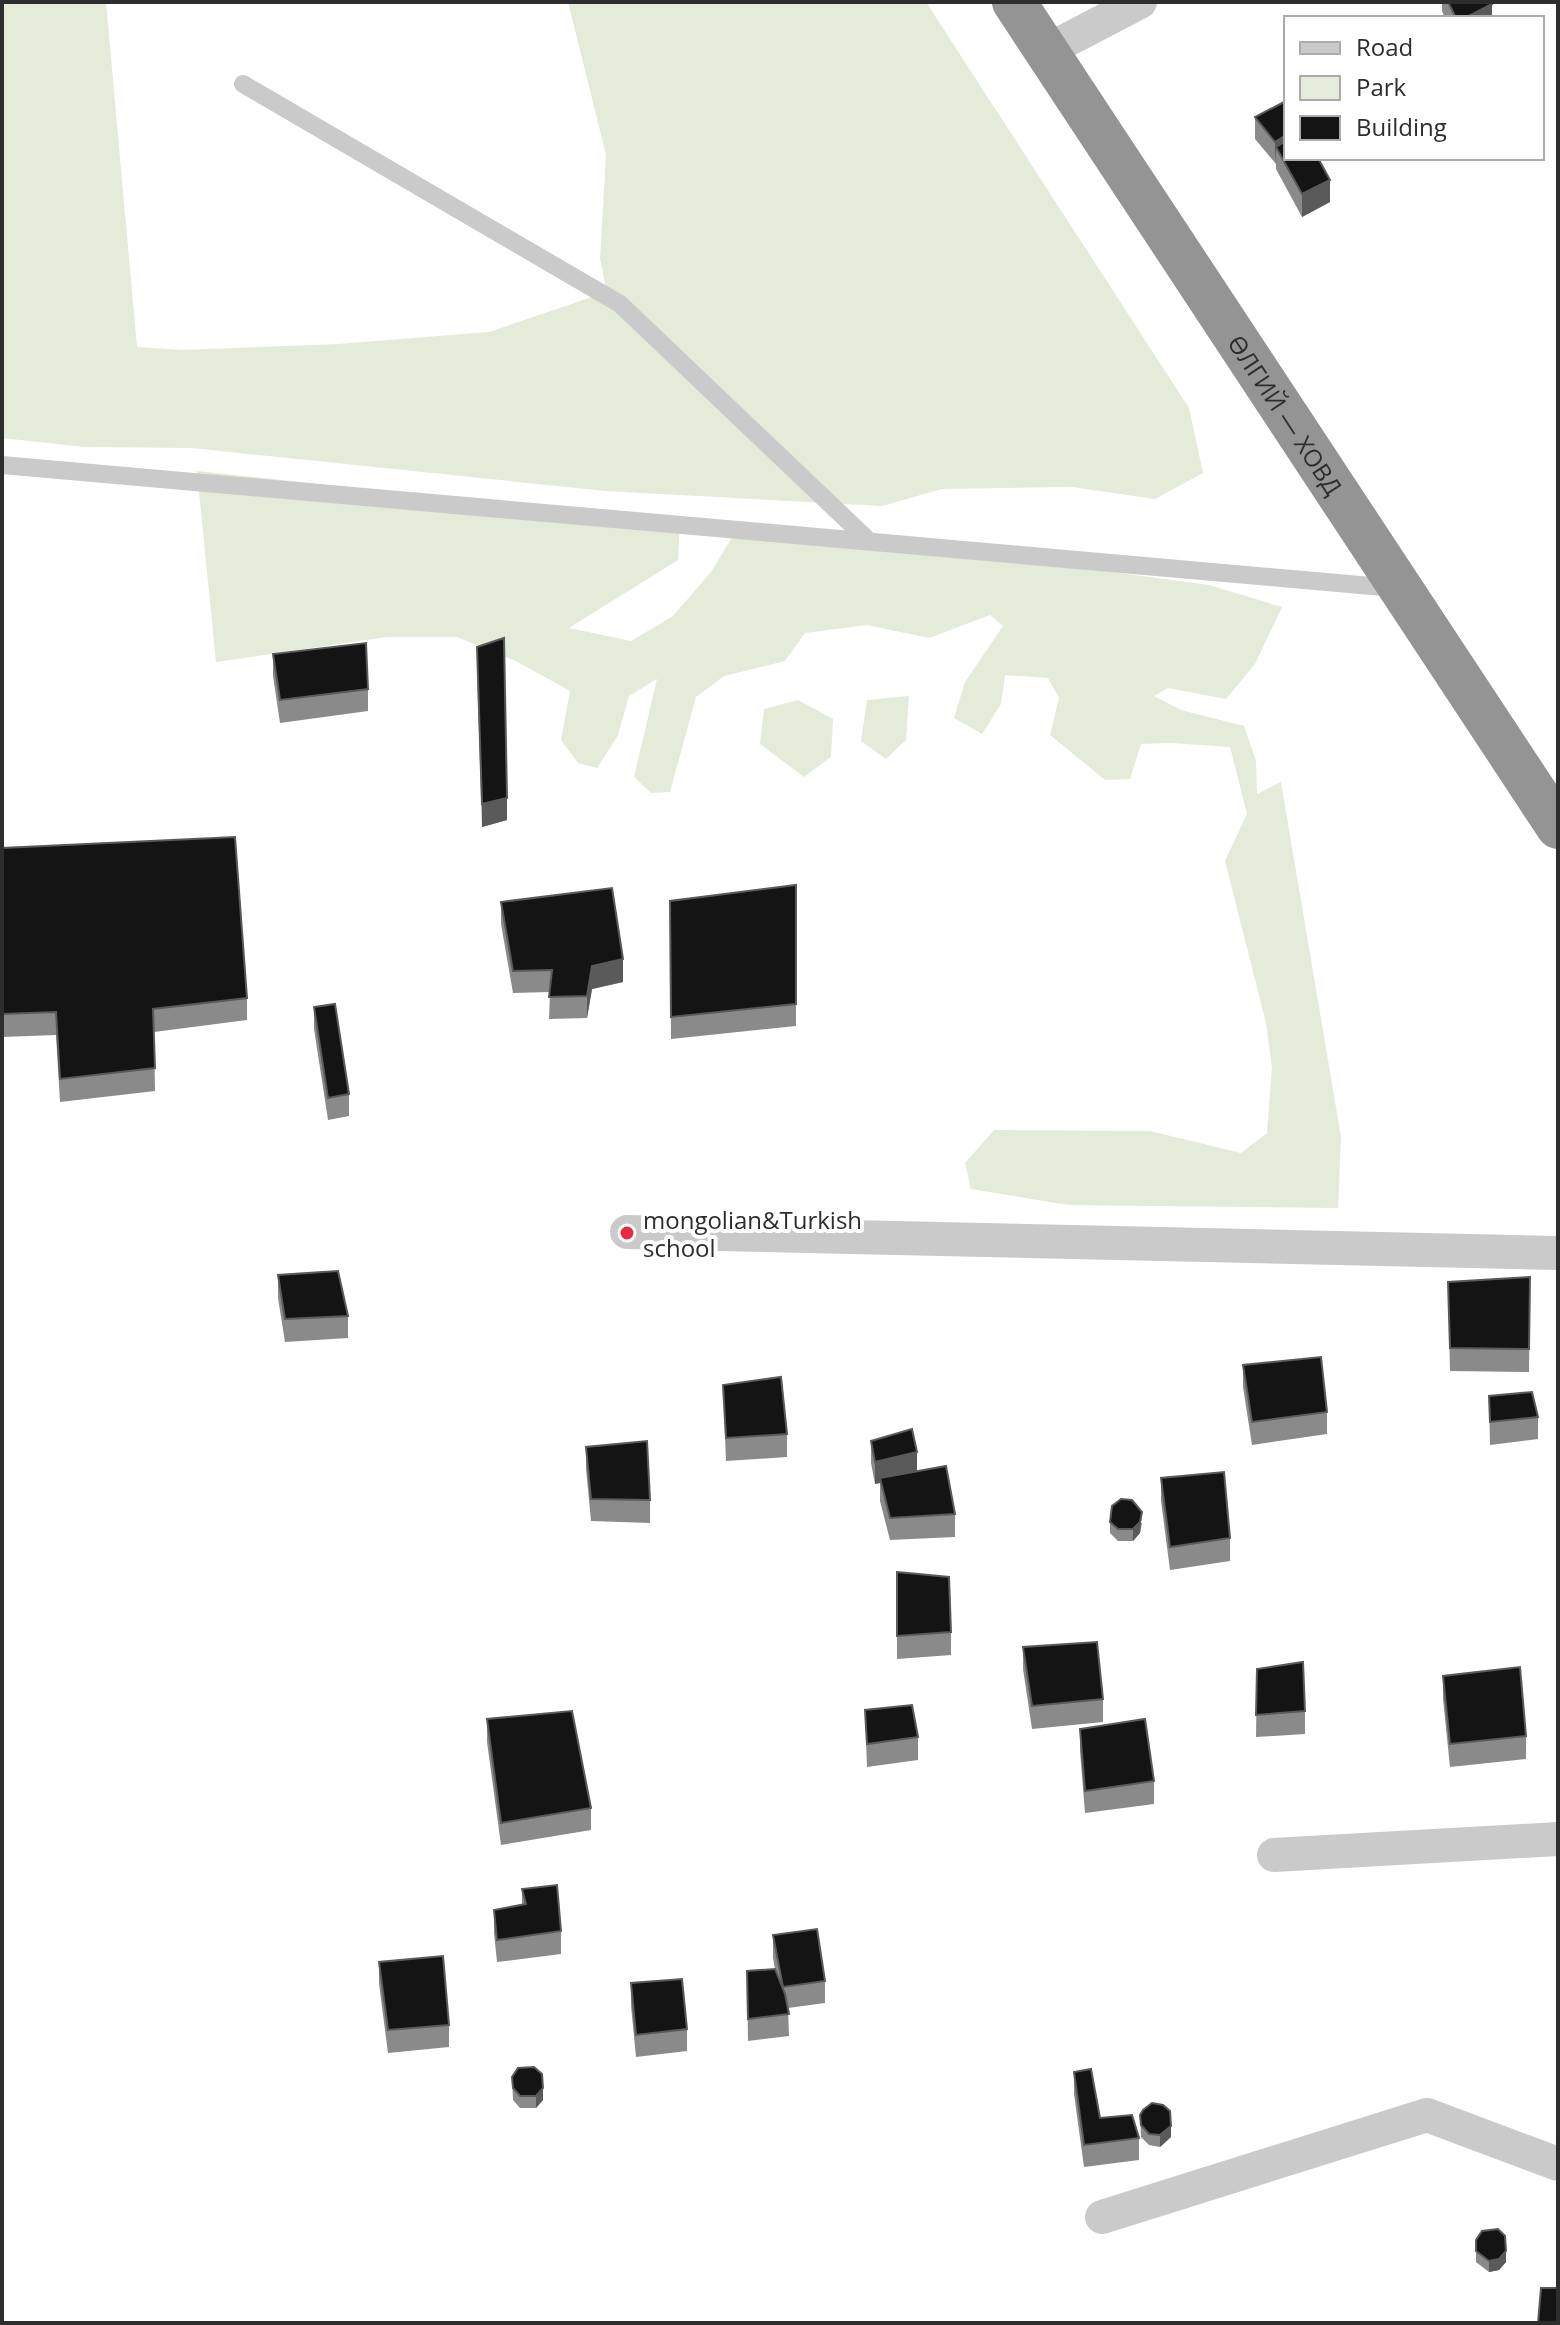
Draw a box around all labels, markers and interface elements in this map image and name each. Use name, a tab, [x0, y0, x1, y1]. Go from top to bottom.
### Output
legend	[1284, 16, 1544, 160]
text: Road	[1356, 30, 1413, 63]
text: Park	[1356, 70, 1407, 103]
text: Building	[1356, 110, 1447, 143]
street label: ӨЛГИЙ — ХОВД	[1221, 328, 1351, 501]
place label: mongolian&Turkish school	[643, 1203, 862, 1264]
marker: mongolian&Turkish school	[618, 1224, 636, 1242]

